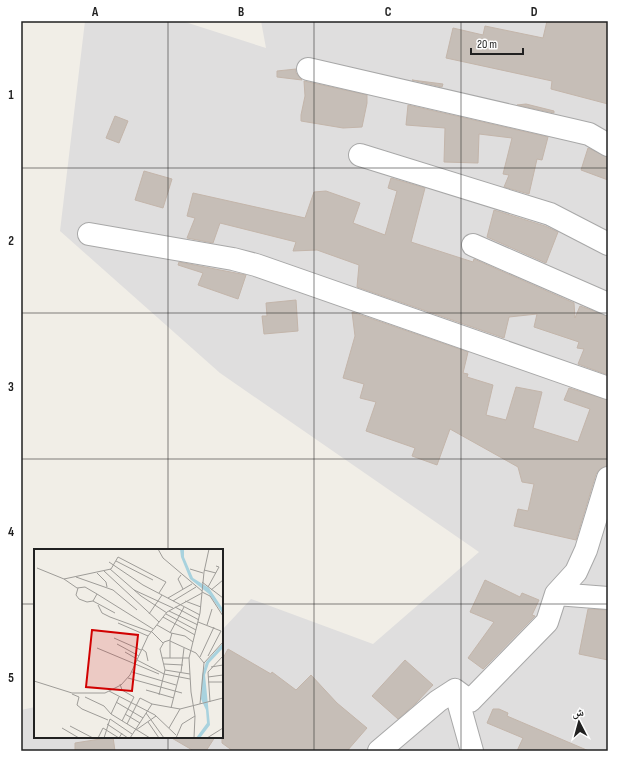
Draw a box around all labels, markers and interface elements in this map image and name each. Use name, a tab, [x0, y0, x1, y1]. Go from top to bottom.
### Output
text: A	[91, 4, 99, 20]
text: B	[238, 4, 244, 20]
text: C	[385, 4, 392, 20]
text: D	[531, 4, 538, 20]
scale bar	[471, 30, 523, 56]
text: 20 m	[477, 37, 497, 52]
text: 1	[8, 87, 14, 103]
text: 2	[8, 233, 14, 249]
text: 3	[8, 379, 14, 395]
text: 4	[8, 524, 14, 540]
inset map	[34, 549, 223, 738]
text: 5	[8, 670, 14, 686]
north arrow	[559, 702, 599, 742]
text: ش	[572, 705, 585, 721]

